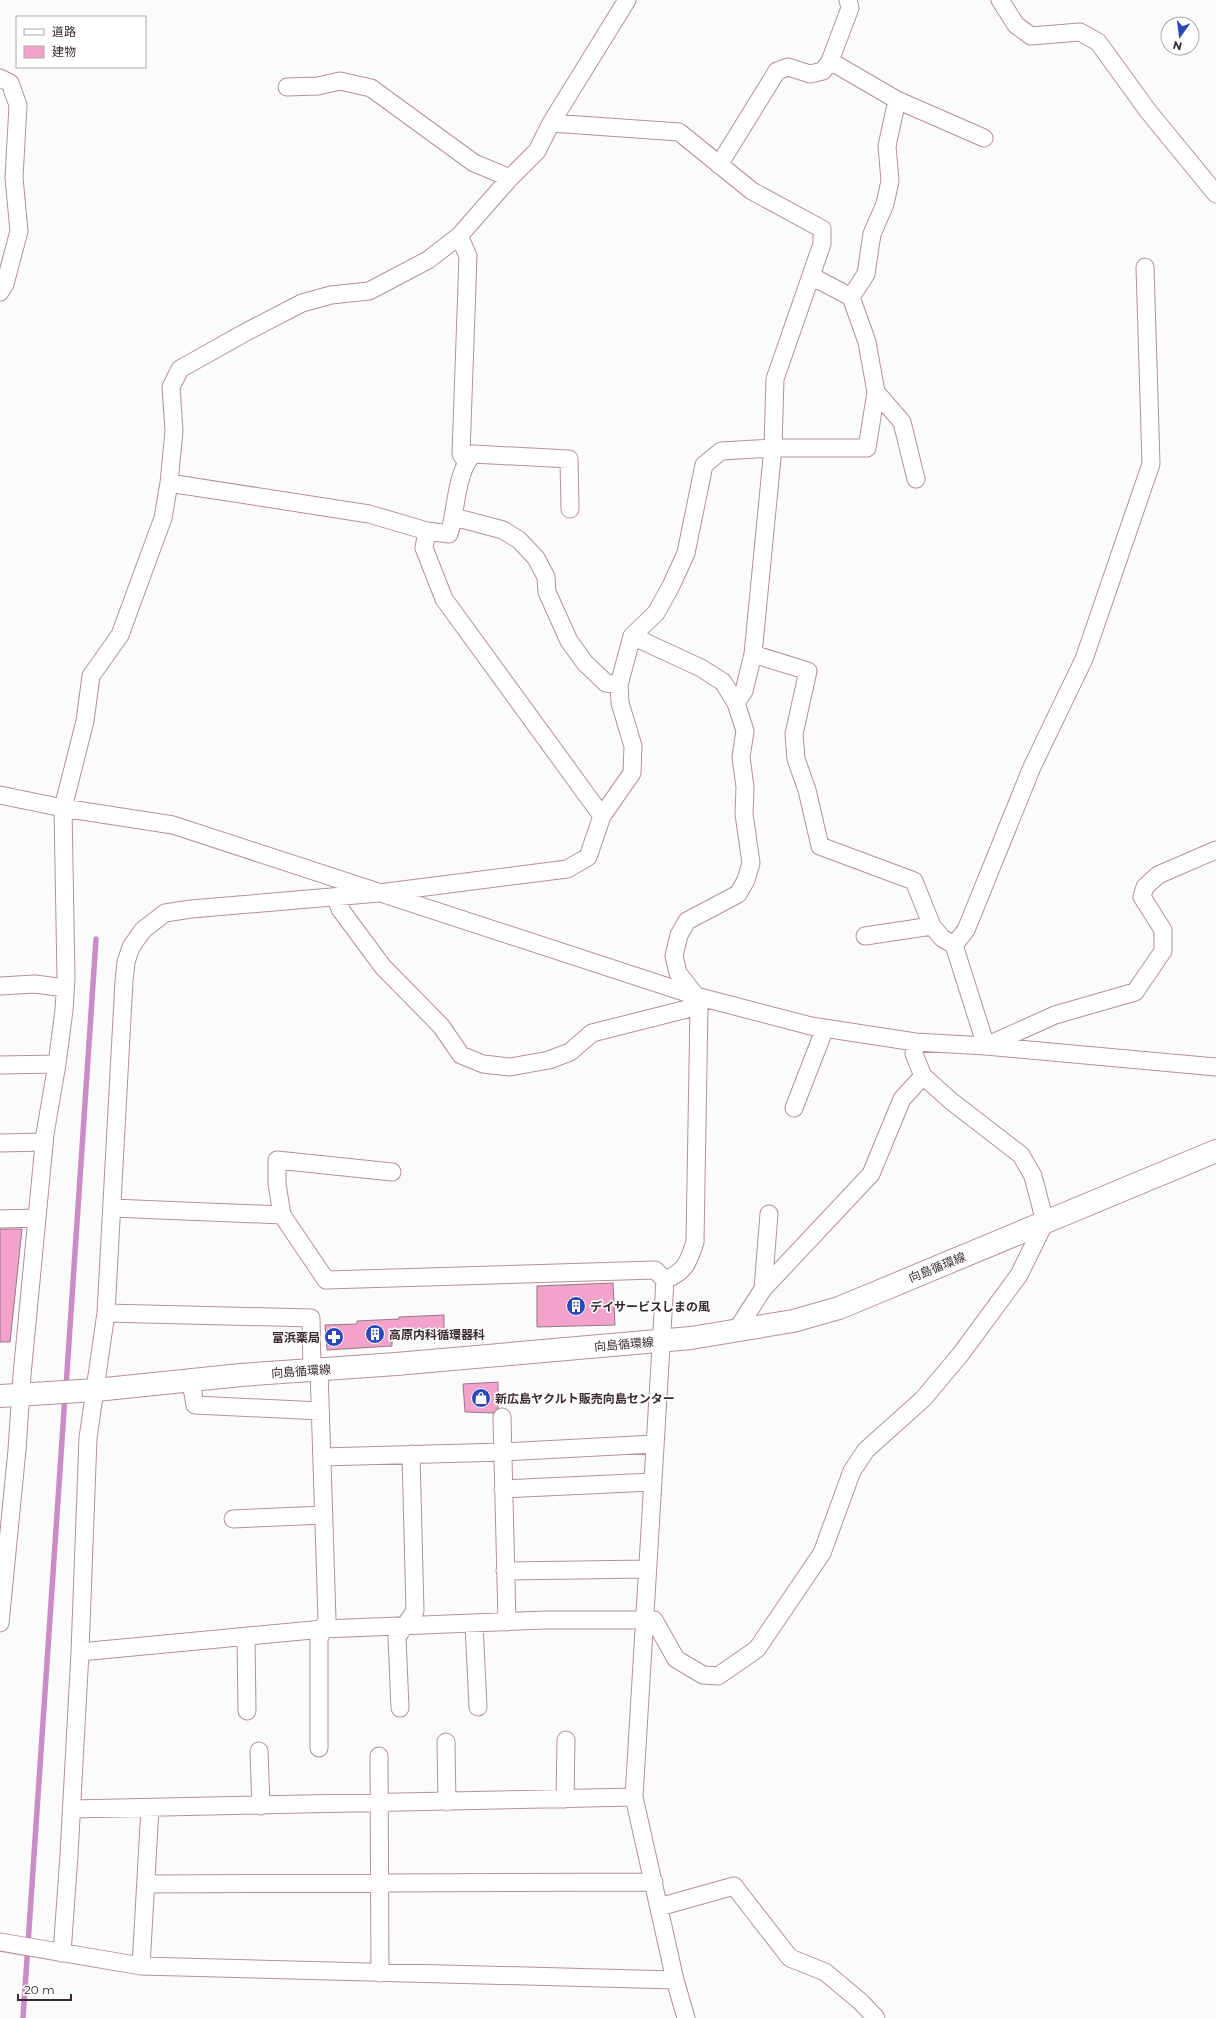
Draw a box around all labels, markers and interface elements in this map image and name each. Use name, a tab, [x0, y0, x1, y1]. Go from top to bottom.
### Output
legend	[16, 16, 146, 68]
north arrow	[1160, 16, 1200, 56]
text: 道路	[52, 24, 76, 39]
text: N	[1172, 38, 1184, 54]
text: 建物	[52, 44, 76, 59]
street label: 向島循環線	[906, 1249, 968, 1285]
building icon: デイサービスしまの風	[565, 1295, 587, 1317]
place label: デイサービスしまの風	[590, 1299, 710, 1314]
building icon: 高原内科循環器科	[364, 1323, 386, 1345]
pharmacy icon: 富浜薬局	[323, 1326, 345, 1348]
place label: 高原内科循環器科	[389, 1327, 485, 1342]
place label: 富浜薬局	[272, 1330, 320, 1345]
street label: 向島循環線	[593, 1334, 655, 1354]
street label: 向島循環線	[271, 1361, 331, 1381]
shop icon: 新広島ヤクルト販売向島センター	[470, 1387, 492, 1409]
place label: 新広島ヤクルト販売向島センター	[495, 1391, 675, 1406]
scale bar	[18, 1976, 71, 2002]
text: 20 m	[24, 1982, 55, 1997]

